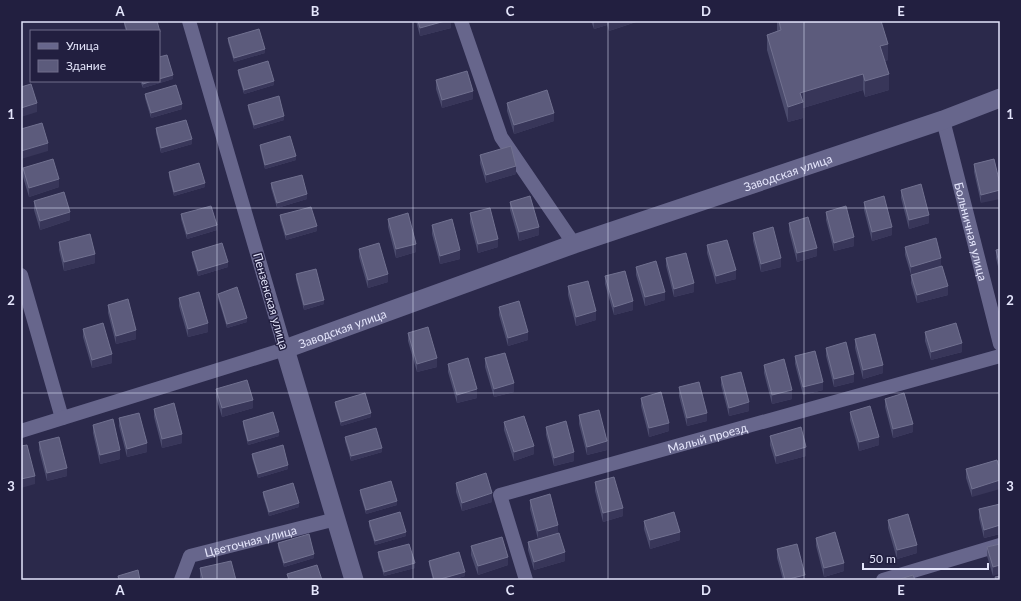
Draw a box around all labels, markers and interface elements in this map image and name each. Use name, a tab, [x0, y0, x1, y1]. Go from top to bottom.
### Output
text: A	[114, 3, 125, 19]
text: B	[311, 3, 320, 19]
text: C	[506, 3, 515, 19]
text: D	[701, 3, 711, 19]
text: E	[897, 3, 905, 19]
legend	[30, 30, 160, 82]
text: Улица	[66, 38, 99, 53]
text: Здание	[66, 58, 106, 73]
text: 1	[7, 106, 15, 122]
text: 1	[1006, 106, 1014, 122]
street label: Заводская улица	[742, 150, 834, 194]
street label: Больничная улица	[952, 181, 991, 282]
street label: Пензенская улица	[250, 251, 292, 351]
text: 2	[7, 292, 15, 308]
text: 2	[1006, 292, 1014, 308]
street label: Заводская улица	[296, 305, 388, 351]
street label: Малый проезд	[666, 419, 749, 456]
text: 3	[7, 478, 15, 494]
text: 3	[1006, 478, 1014, 494]
street label: Цветочная улица	[203, 522, 298, 560]
scale bar	[863, 545, 988, 571]
text: 50 m	[869, 551, 896, 566]
text: A	[114, 582, 125, 598]
text: B	[311, 582, 320, 598]
text: C	[506, 582, 515, 598]
text: D	[701, 582, 711, 598]
text: E	[897, 582, 905, 598]

